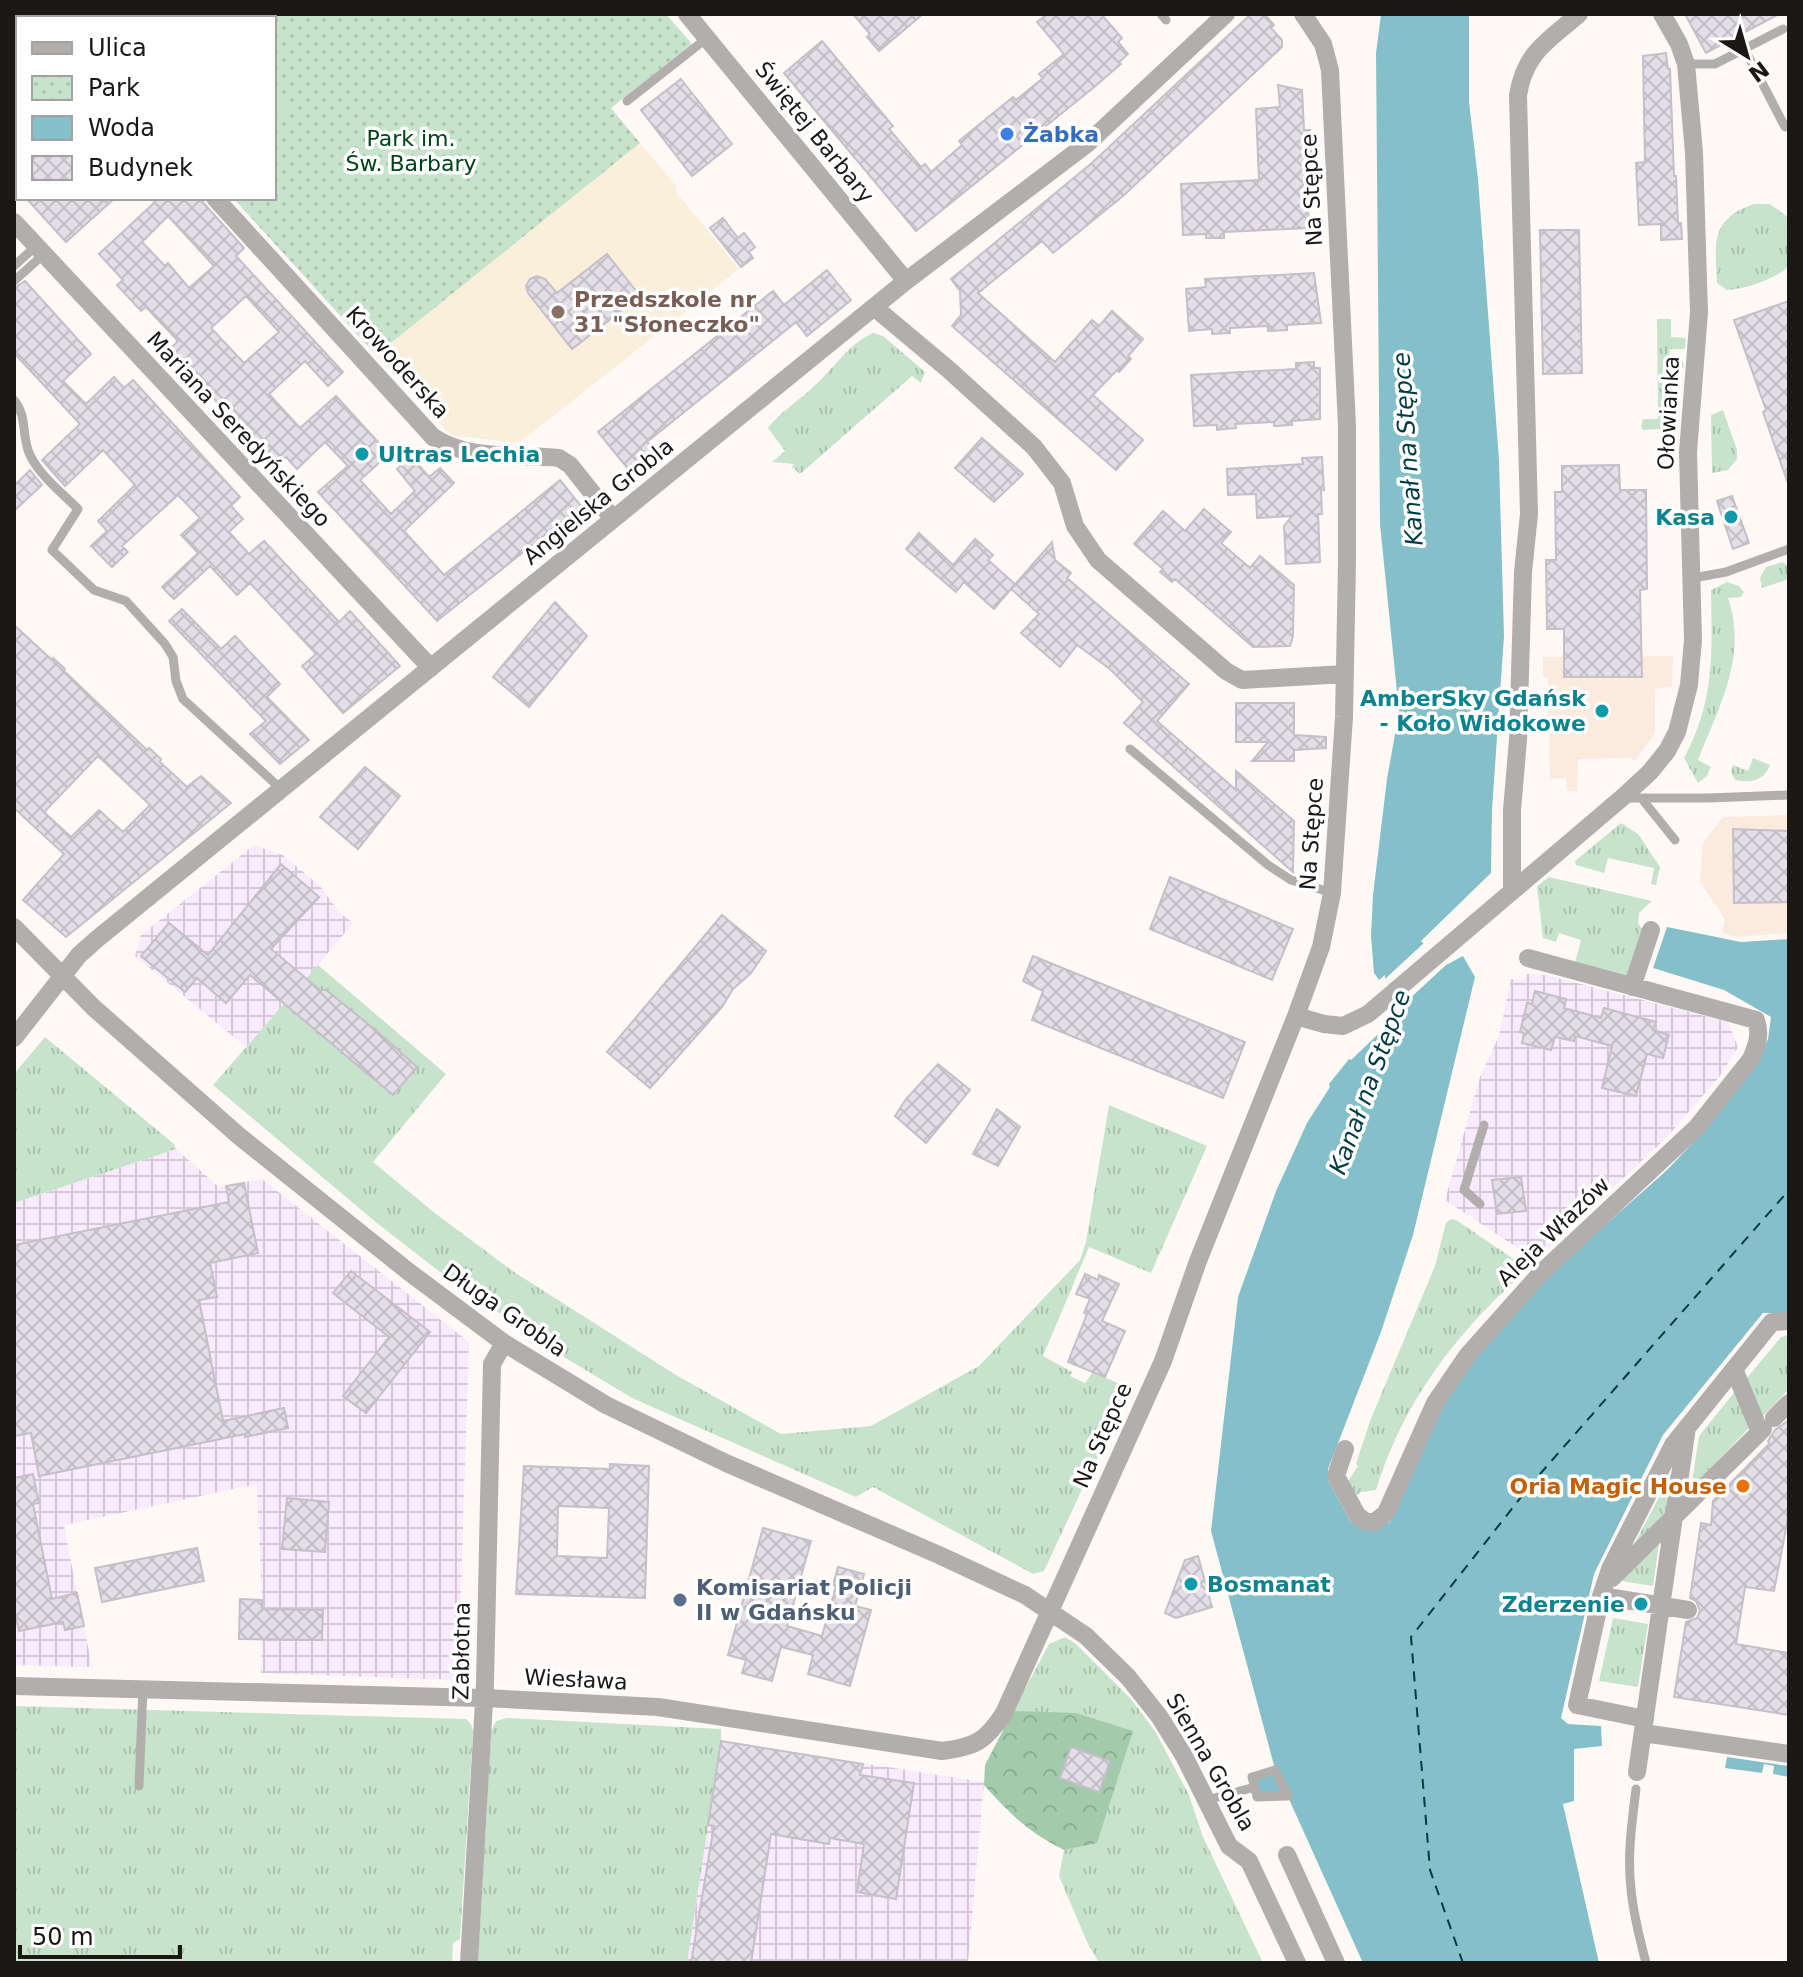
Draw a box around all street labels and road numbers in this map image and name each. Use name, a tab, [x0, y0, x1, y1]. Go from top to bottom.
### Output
street label: Świętej Barbary	[750, 57, 879, 208]
street label: Na Stępce	[1296, 133, 1327, 247]
street label: Krowoderska	[341, 301, 454, 423]
street label: Mariana Seredyńskiego	[142, 327, 336, 532]
street label: Ołowianka	[1653, 355, 1684, 471]
street label: Angielska Grobla	[518, 433, 678, 570]
street label: Na Stępce	[1295, 777, 1328, 891]
street label: Aleja Włazów	[1492, 1172, 1614, 1291]
street label: Długa Grobla	[438, 1259, 571, 1362]
street label: Na Stępce	[1068, 1379, 1137, 1492]
street label: Zabłotna	[448, 1602, 475, 1700]
street label: Wiesława	[524, 1664, 628, 1695]
street label: Sienna Grobla	[1161, 1689, 1260, 1835]

